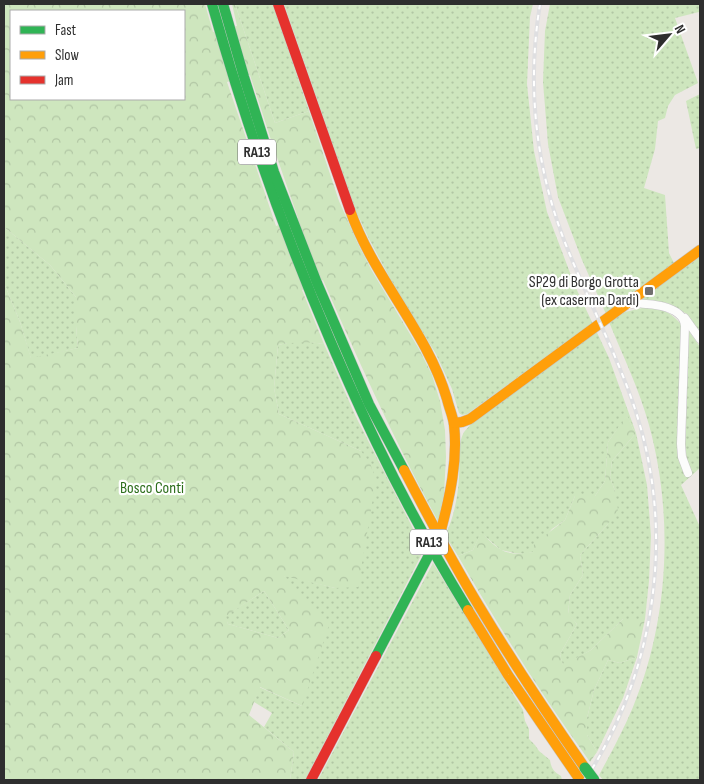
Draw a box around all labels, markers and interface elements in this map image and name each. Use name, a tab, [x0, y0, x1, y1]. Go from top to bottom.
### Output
legend	[10, 10, 185, 100]
north arrow	[644, 10, 694, 60]
text: Fast	[55, 21, 77, 40]
text: N	[671, 22, 689, 36]
text: Slow	[55, 46, 79, 65]
text: Jam	[54, 71, 73, 90]
road number: RA13	[238, 140, 276, 164]
place label: SP29 di Borgo Grotta (ex caserma Dardi)	[529, 273, 639, 310]
marker: SP29 di Borgo Grotta (ex caserma Dardi)	[643, 285, 655, 297]
park label: Bosco Conti	[120, 479, 184, 498]
road number: RA13	[410, 530, 448, 554]

